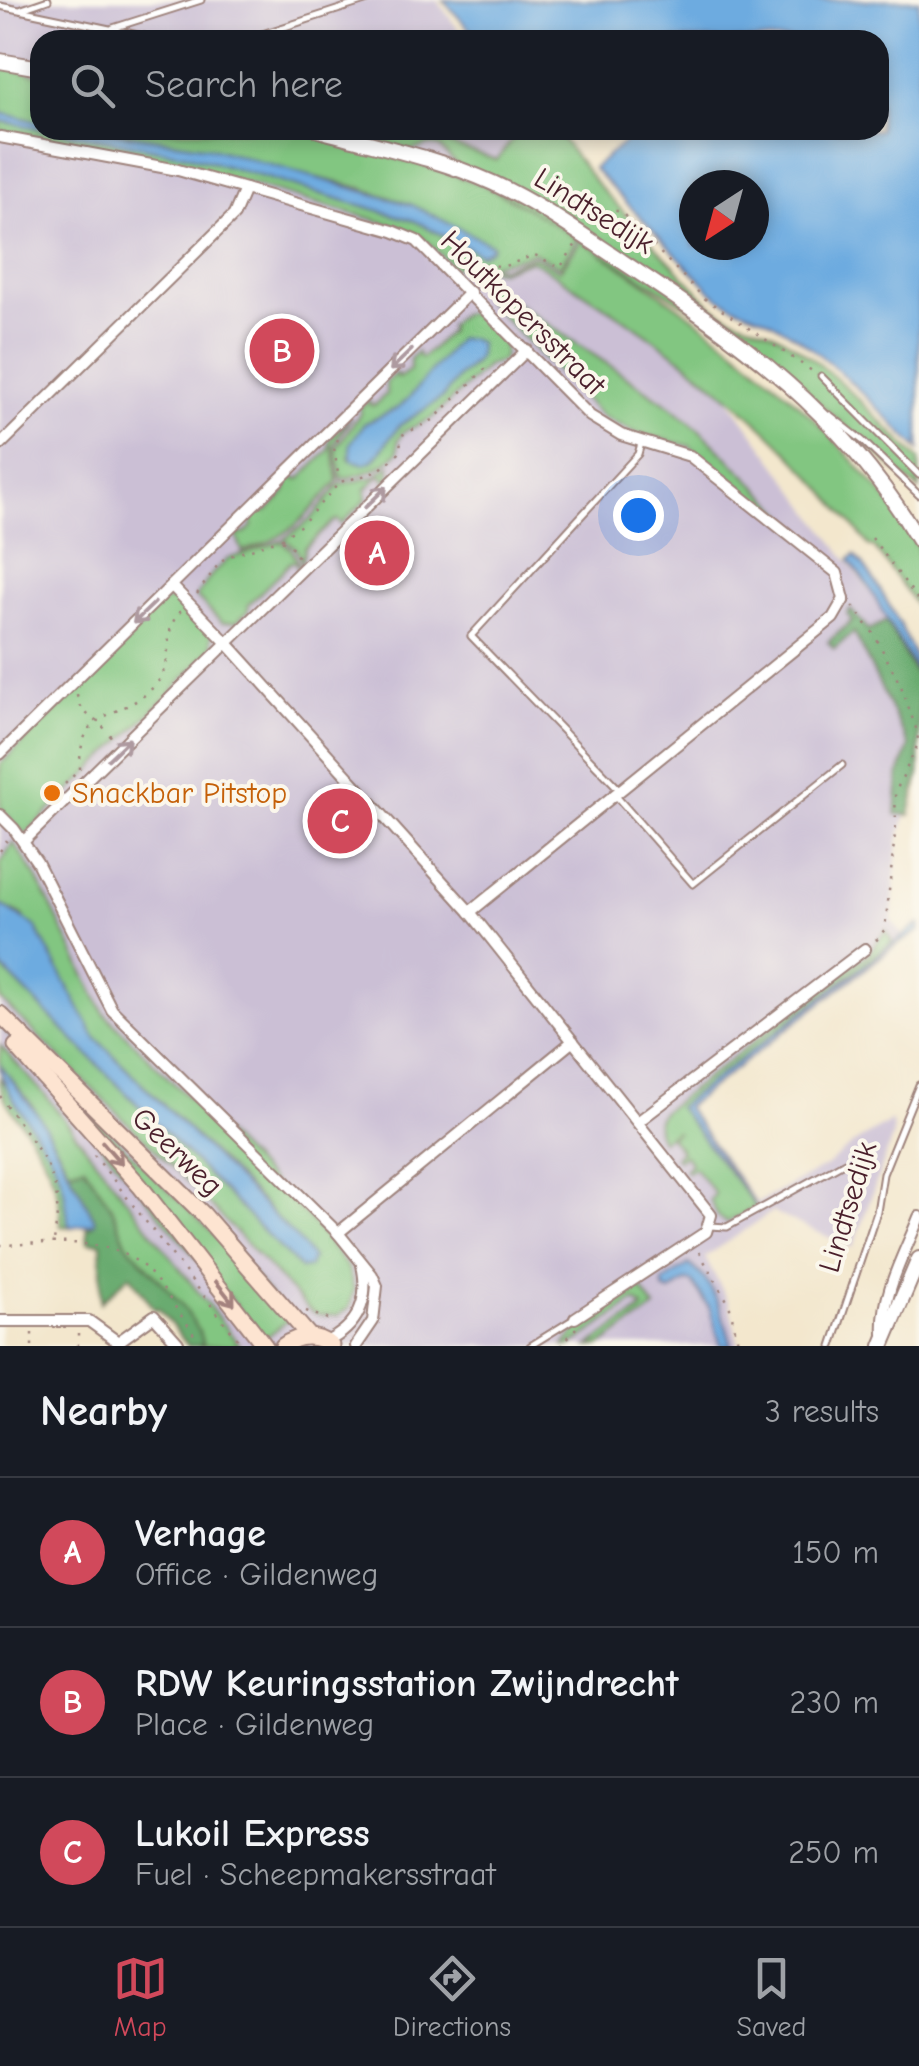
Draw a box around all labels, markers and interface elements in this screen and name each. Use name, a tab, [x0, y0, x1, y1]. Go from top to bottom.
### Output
search box	[30, 30, 889, 140]
icon: search	[65, 58, 120, 113]
text: Search here	[145, 63, 343, 107]
street label: Lindtsedijk	[528, 160, 661, 262]
north arrow	[679, 170, 769, 260]
street label: Houtkopersstraat	[433, 223, 614, 404]
pin: B	[250, 314, 314, 388]
one-way arrow	[389, 348, 413, 372]
one-way arrow	[364, 485, 388, 509]
your location	[613, 490, 664, 541]
pin: A	[344, 516, 410, 590]
one-way arrow	[133, 601, 157, 625]
one-way arrow	[106, 737, 130, 761]
place label: Snackbar Pitstop	[72, 776, 287, 811]
marker: Snackbar Pitstop	[41, 782, 63, 804]
pin: C	[308, 784, 372, 858]
street label: Geerweg	[125, 1101, 229, 1203]
street label: Lindtsedijk	[812, 1137, 885, 1276]
one-way arrow	[100, 1140, 122, 1166]
one-way arrow	[214, 1279, 235, 1306]
text: Nearby	[40, 1387, 167, 1436]
text: 3 results	[765, 1393, 879, 1430]
text: Verhage	[135, 1512, 266, 1556]
text: A	[64, 1534, 81, 1571]
text: 150 m	[792, 1534, 879, 1571]
text: Office · Gildenweg	[135, 1556, 379, 1593]
text: RDW Keuringsstation Zwijndrecht	[135, 1662, 678, 1706]
text: B	[63, 1684, 82, 1721]
text: 230 m	[789, 1684, 879, 1721]
text: Place · Gildenweg	[135, 1706, 374, 1743]
text: Lukoil Express	[135, 1812, 370, 1856]
text: C	[63, 1834, 82, 1871]
text: 250 m	[788, 1834, 879, 1871]
text: Fuel · Scheepmakersstraat	[135, 1856, 496, 1893]
tab: Map	[113, 1951, 168, 2043]
tab: Directions	[393, 1951, 511, 2043]
tab: Saved	[736, 1951, 806, 2043]

